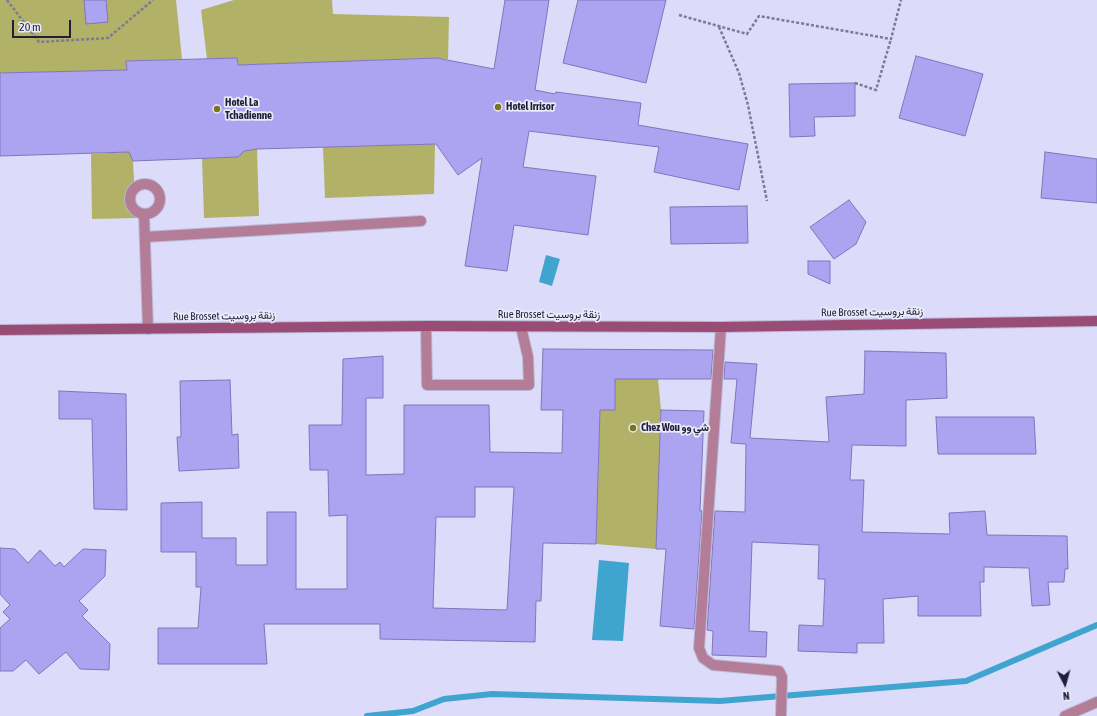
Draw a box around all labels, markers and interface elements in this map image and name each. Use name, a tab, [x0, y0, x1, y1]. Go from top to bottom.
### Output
scale bar	[14, 12, 73, 38]
text: 20 m	[19, 20, 41, 34]
place label: Hotel La Tchadienne	[225, 96, 272, 122]
place label: Hotel Irrisor	[506, 100, 554, 114]
marker: Hotel Irrisor	[493, 102, 503, 112]
marker: Hotel La Tchadienne	[212, 104, 222, 114]
street label: Rue Brosset زنقة بروسيت	[821, 305, 923, 319]
street label: Rue Brosset زنقة بروسيت	[498, 308, 600, 322]
street label: Rue Brosset زنقة بروسيت	[173, 309, 275, 323]
place label: Chez Wou شي وو	[641, 421, 709, 435]
marker: Chez Wou شي وو	[628, 423, 638, 433]
north arrow	[1045, 664, 1085, 704]
text: N	[1062, 690, 1070, 702]

